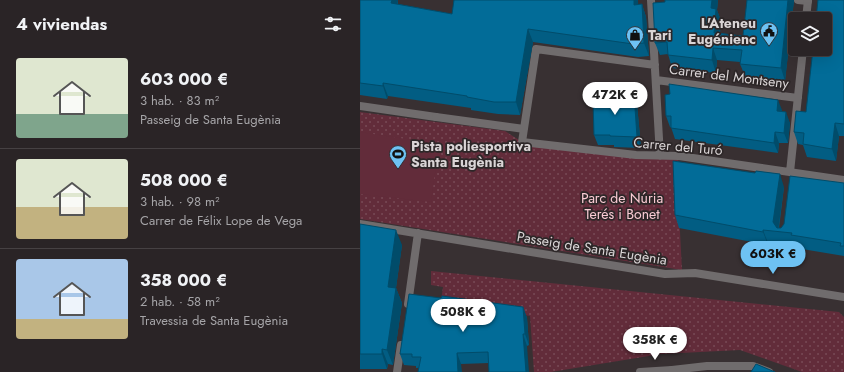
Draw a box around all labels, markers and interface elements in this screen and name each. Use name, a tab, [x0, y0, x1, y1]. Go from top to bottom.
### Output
text: 4 viviendas	[16, 12, 107, 36]
map controls	[788, 12, 832, 56]
button: layers	[788, 12, 832, 56]
icon: filters	[322, 13, 344, 35]
place label: L'Ateneu Eugénienc	[688, 13, 756, 49]
public building icon: L'Ateneu Eugénienc	[759, 21, 779, 46]
shop icon: Tari	[625, 25, 645, 50]
place label: Tari	[648, 25, 672, 45]
street label: Carrer del Montseny	[668, 59, 791, 93]
text: 603 000 €	[140, 67, 228, 91]
icon: home	[48, 74, 96, 122]
pin: 472K €	[582, 82, 648, 116]
text: 472K €	[592, 85, 638, 104]
text: 3 hab. · 83 m²	[140, 91, 219, 110]
text: Passeig de Santa Eugènia	[140, 110, 281, 129]
street label: Carrer del Turó	[633, 132, 724, 160]
place label: Pista poliesportiva Santa Eugènia	[411, 136, 531, 172]
sports icon: Pista poliesportiva Santa Eugènia	[388, 144, 408, 169]
text: 508 000 €	[140, 168, 228, 192]
icon: home	[48, 175, 96, 223]
park label: Parc de Núria Terés i Bonet	[581, 188, 663, 224]
text: 3 hab. · 98 m²	[140, 192, 220, 211]
text: Carrer de Félix Lope de Vega	[140, 211, 302, 230]
street label: Passeig de Santa Eugènia	[516, 226, 668, 270]
pin: 603K €	[740, 241, 806, 275]
text: 603K €	[750, 244, 796, 263]
text: 358 000 €	[140, 268, 227, 292]
icon: home	[48, 275, 96, 323]
text: 2 hab. · 58 m²	[140, 292, 220, 311]
pin: 508K €	[430, 299, 496, 333]
text: 508K €	[440, 302, 486, 321]
text: Travessia de Santa Eugènia	[140, 311, 288, 330]
pin: 358K €	[622, 327, 688, 361]
text: 358K €	[632, 330, 678, 349]

